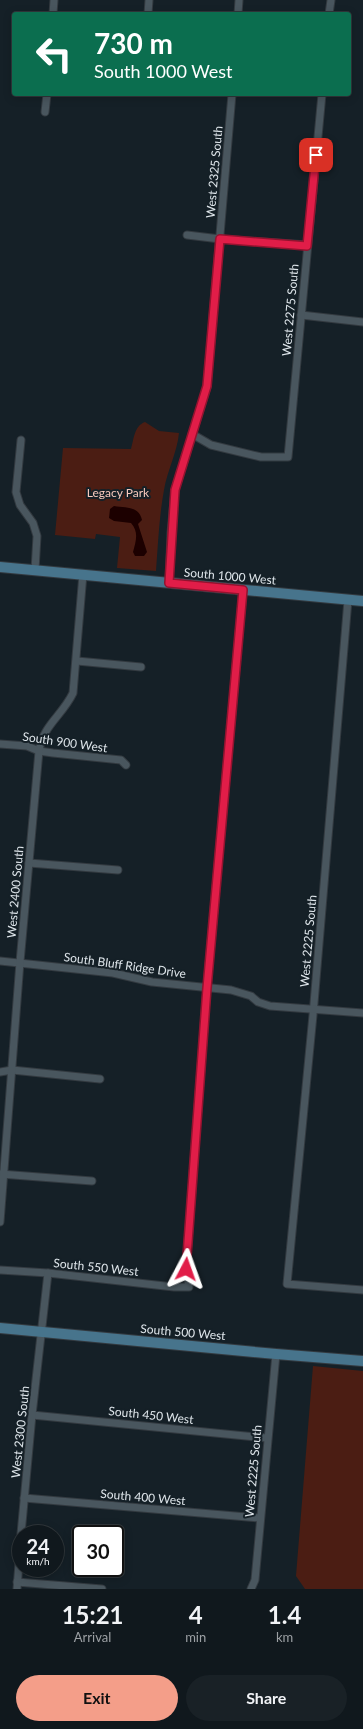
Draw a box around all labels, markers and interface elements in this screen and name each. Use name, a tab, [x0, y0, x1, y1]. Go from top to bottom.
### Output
text: 730 m	[94, 26, 173, 60]
icon: left	[28, 28, 80, 80]
text: South 1000 West	[94, 60, 233, 82]
street label: West 2325 South	[202, 125, 226, 219]
pin	[299, 138, 333, 172]
icon: arrive	[305, 144, 327, 166]
street label: West 2275 South	[278, 263, 302, 357]
park label: Legacy Park	[87, 485, 150, 500]
street label: South 1000 West	[183, 565, 277, 588]
street label: South 900 West	[22, 729, 109, 755]
street label: West 2400 South	[3, 845, 27, 939]
street label: West 2225 South	[296, 894, 320, 988]
street label: South Bluff Ridge Drive	[63, 949, 187, 981]
position arrow	[165, 1248, 207, 1290]
street label: South 550 West	[53, 1255, 140, 1279]
street label: South 500 West	[140, 1321, 227, 1343]
street label: West 2300 South	[8, 1385, 32, 1479]
street label: South 450 West	[108, 1403, 195, 1427]
street label: West 2225 South	[241, 1424, 265, 1518]
street label: South 400 West	[100, 1486, 187, 1508]
speed limit sign: 30	[72, 1525, 124, 1577]
text: 24	[26, 1534, 50, 1558]
text: km/h	[26, 1555, 50, 1567]
text: 15:21	[62, 1600, 124, 1629]
text: 4	[189, 1600, 203, 1629]
text: 1.4	[268, 1600, 301, 1629]
text: Arrival	[74, 1629, 111, 1645]
text: min	[185, 1629, 206, 1645]
text: km	[276, 1629, 293, 1645]
button: Exit	[16, 1675, 178, 1721]
button: Share	[186, 1675, 347, 1721]

